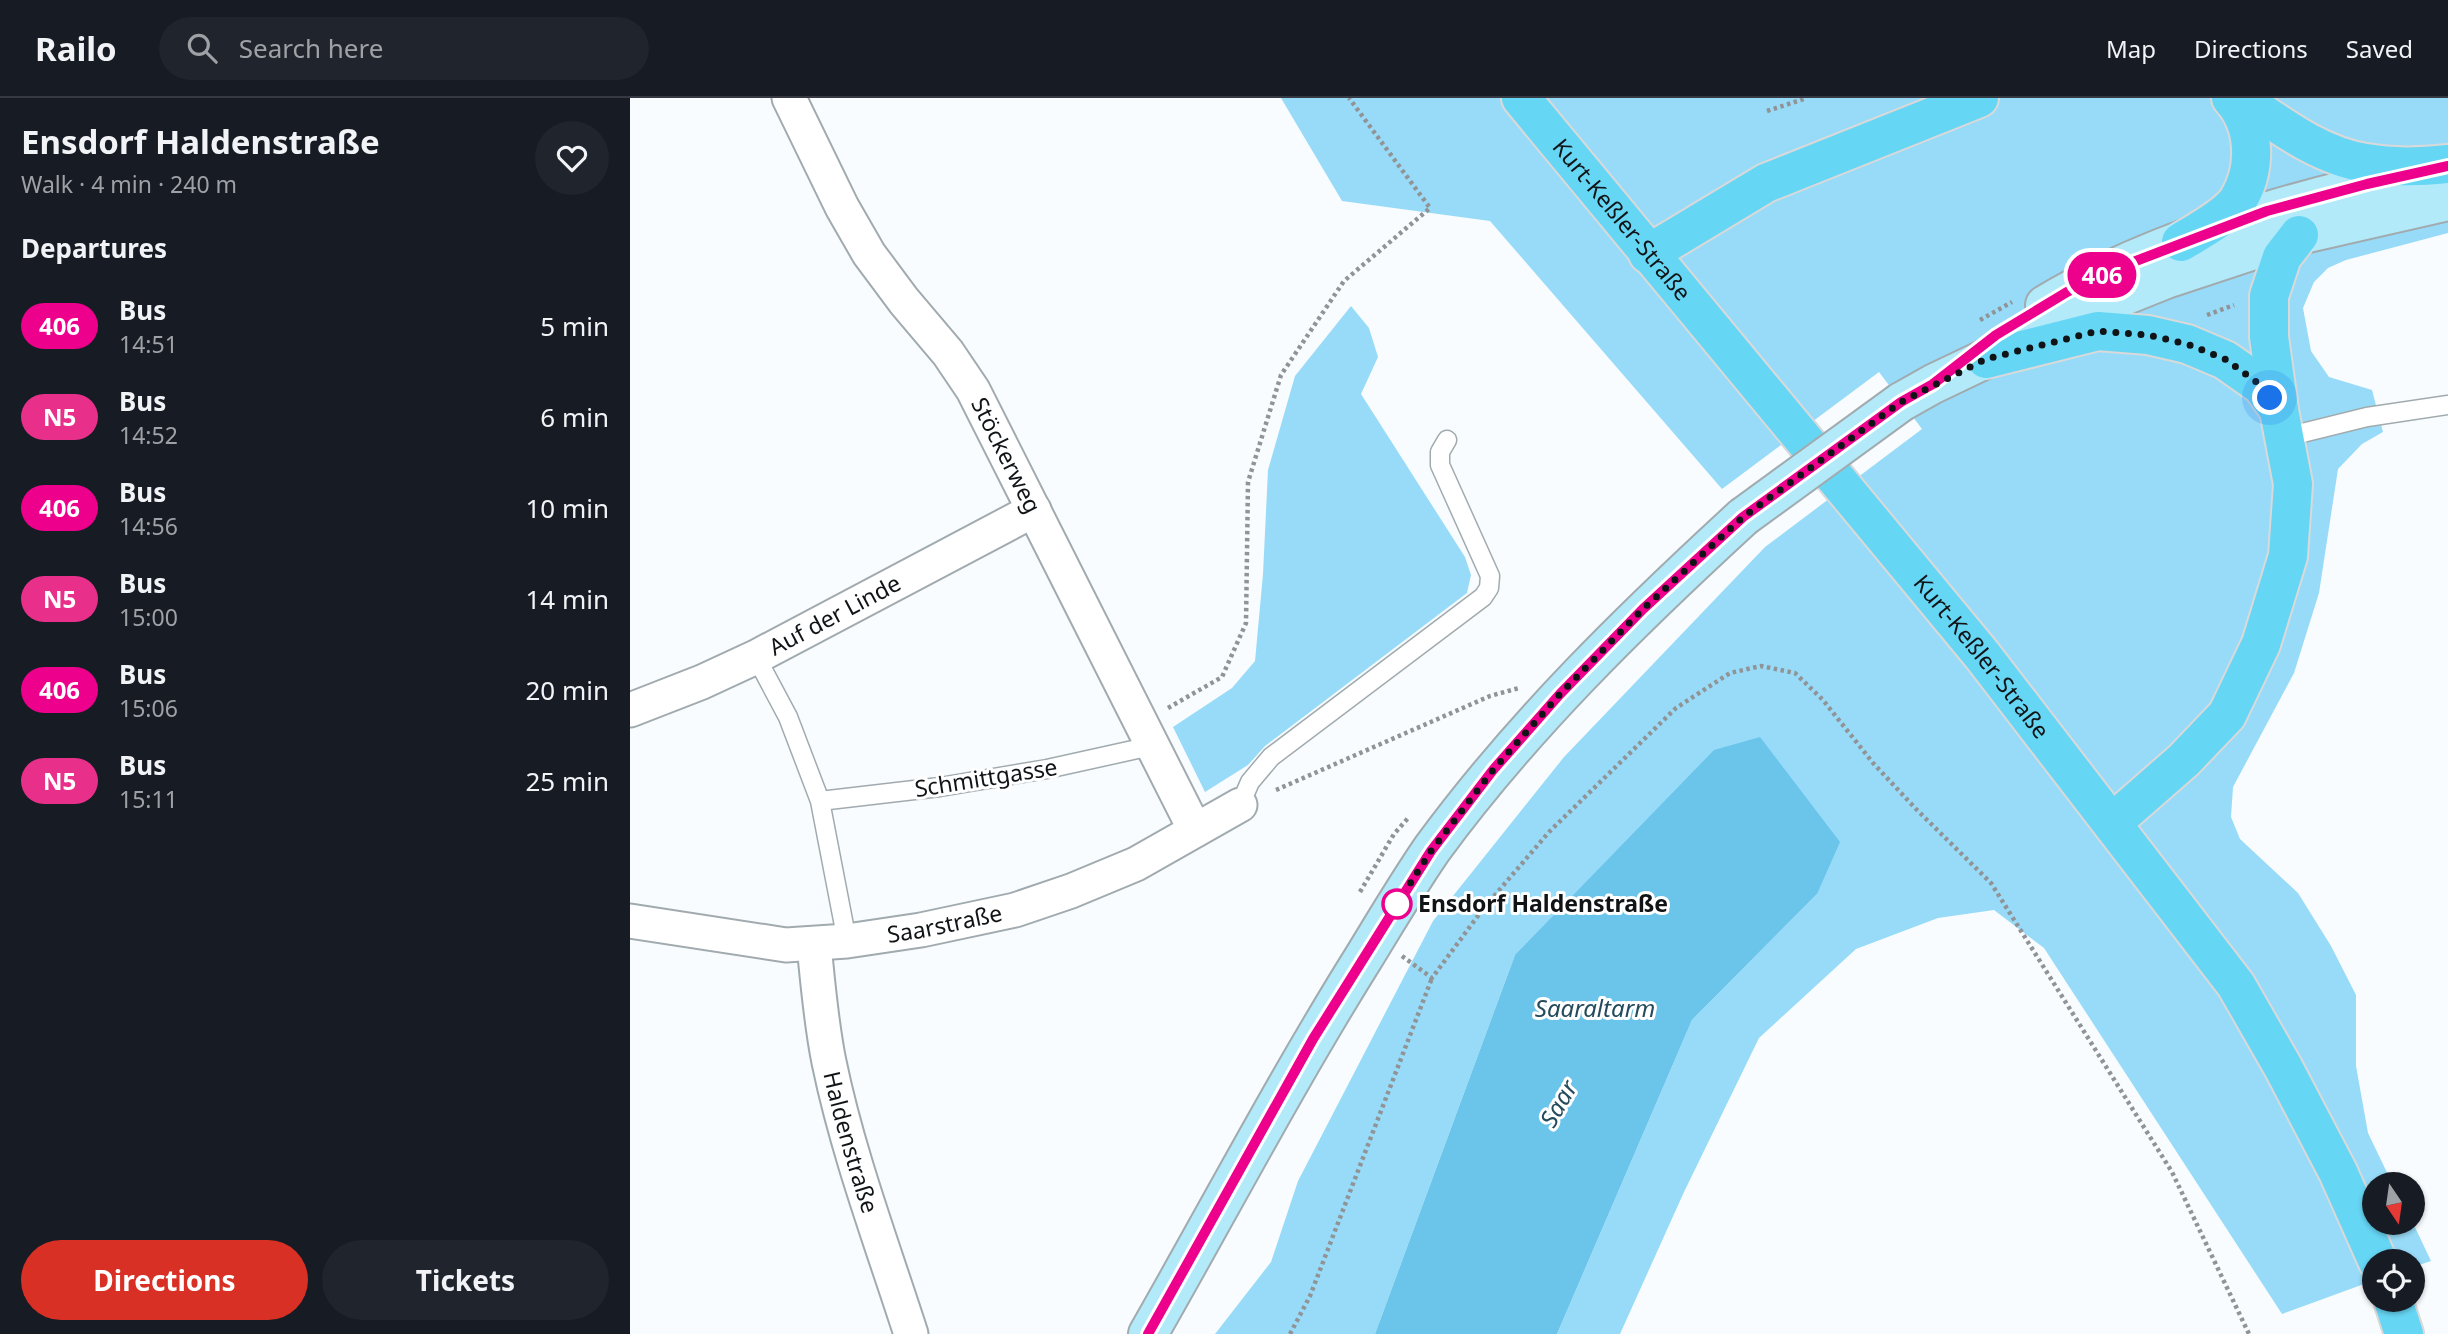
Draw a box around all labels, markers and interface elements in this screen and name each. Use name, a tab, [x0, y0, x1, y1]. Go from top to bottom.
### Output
search box	[159, 17, 649, 80]
text: Railo	[35, 26, 117, 71]
icon: search	[183, 29, 221, 67]
text: Search here	[239, 30, 383, 66]
text: Map	[2106, 32, 2156, 65]
text: Directions	[2194, 32, 2308, 65]
text: Saved	[2346, 32, 2413, 65]
text: Ensdorf Haldenstraße	[21, 119, 380, 164]
button: heart	[535, 121, 609, 195]
street label: Kurt-Keßler-Straße	[1546, 131, 1699, 307]
text: Walk · 4 min · 240 m	[21, 168, 237, 200]
text: Departures	[21, 230, 167, 266]
line badge: 406	[2062, 252, 2142, 298]
text: 406	[2081, 258, 2123, 291]
text: Bus	[119, 292, 166, 328]
text: 5 min	[540, 308, 609, 344]
text: 406	[39, 309, 80, 342]
text: 14:51	[119, 328, 178, 360]
your location	[2252, 380, 2287, 415]
text: Bus	[119, 383, 166, 419]
street label: Stöckerweg	[964, 392, 1050, 518]
text: 6 min	[540, 399, 609, 435]
text: N5	[43, 400, 76, 433]
text: 14:52	[119, 419, 178, 451]
text: Bus	[119, 474, 166, 510]
text: 10 min	[525, 490, 609, 526]
text: 406	[39, 491, 80, 524]
text: 14:56	[119, 510, 178, 542]
text: Bus	[119, 565, 166, 601]
street label: Auf der Linde	[763, 566, 906, 662]
street label: Kurt-Keßler-Straße	[1907, 567, 2058, 745]
text: 14 min	[525, 581, 609, 617]
text: N5	[43, 582, 76, 615]
text: 15:00	[119, 601, 178, 633]
text: Bus	[119, 656, 166, 692]
text: 20 min	[525, 672, 609, 708]
text: 406	[39, 673, 80, 706]
text: 15:06	[119, 692, 178, 724]
text: Bus	[119, 747, 166, 783]
street label: Schmittgasse	[912, 750, 1059, 804]
text: 25 min	[525, 763, 609, 799]
text: N5	[43, 764, 76, 797]
text: 15:11	[119, 783, 178, 815]
place label: Ensdorf Haldenstraße	[1418, 887, 1668, 919]
marker: Ensdorf Haldenstraße	[1382, 889, 1412, 919]
street label: Saarstraße	[885, 896, 1005, 950]
water label: Saaraltarm	[1535, 991, 1655, 1024]
street label: Haldenstraße	[816, 1068, 887, 1217]
water label: Saar	[1531, 1073, 1585, 1133]
north arrow	[2362, 1172, 2426, 1236]
map controls	[2362, 1172, 2425, 1312]
button: Directions	[21, 1240, 308, 1320]
button: Tickets	[322, 1240, 609, 1320]
button: locate	[2362, 1249, 2425, 1312]

